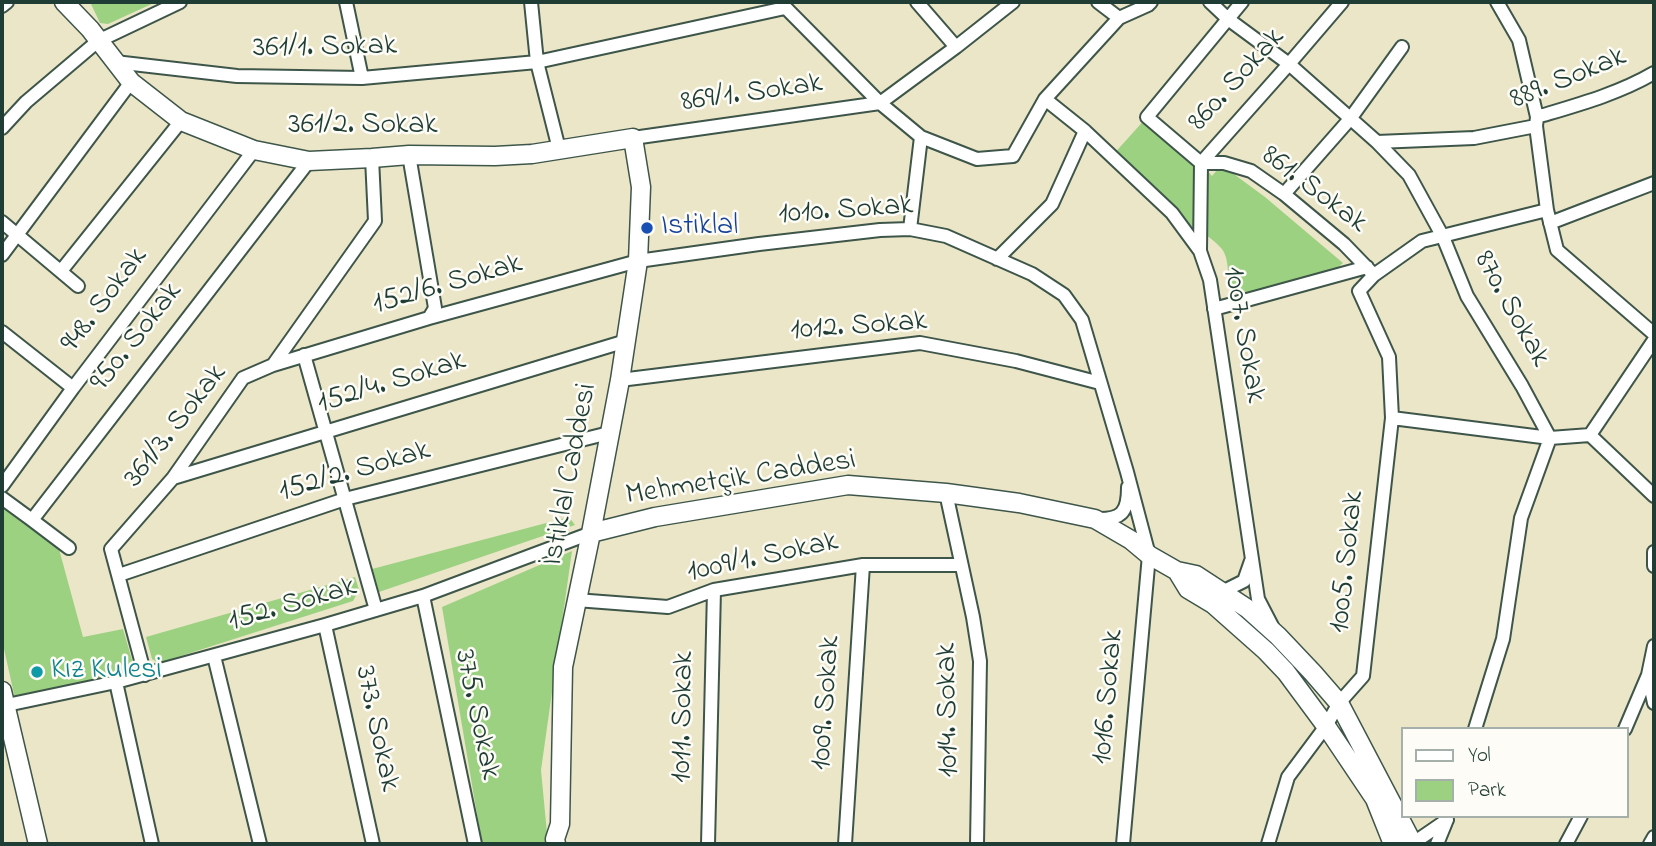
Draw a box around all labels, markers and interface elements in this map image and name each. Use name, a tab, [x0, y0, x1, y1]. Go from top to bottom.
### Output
street label: 860. Sokak	[1182, 22, 1294, 140]
street label: 361/1. Sokak	[253, 30, 397, 68]
street label: 889. Sokak	[1506, 41, 1632, 119]
street label: 869/1. Sokak	[679, 67, 825, 123]
street label: 361/2. Sokak	[288, 109, 438, 145]
street label: 861. Sokak	[1253, 139, 1373, 243]
street label: 1010. Sokak	[777, 189, 915, 235]
place label: Istiklal	[661, 210, 738, 246]
marker: Istiklal	[639, 220, 655, 236]
street label: 948. Sokak	[55, 241, 157, 361]
street label: 870. Sokak	[1464, 246, 1556, 374]
street label: 152/6. Sokak	[369, 247, 527, 325]
street label: 1007. Sokak	[1212, 264, 1272, 406]
street label: 950. Sokak	[84, 276, 192, 400]
street label: 1012. Sokak	[789, 305, 929, 351]
street label: 152/4. Sokak	[313, 344, 471, 424]
street label: 361/3. Sokak	[118, 358, 236, 496]
street label: İstiklal Caddesi	[537, 381, 607, 569]
street label: 152/2. Sokak	[275, 434, 435, 512]
street label: Mehmetçik Caddesi	[623, 444, 859, 516]
street label: 1005. Sokak	[1324, 489, 1374, 635]
street label: 1009/1. Sokak	[684, 525, 842, 593]
street label: 152. Sokak	[225, 571, 361, 641]
street label: 1016. Sokak	[1086, 628, 1134, 766]
street label: 1009. Sokak	[805, 635, 851, 771]
street label: 1014. Sokak	[931, 642, 969, 778]
street label: 375. Sokak	[444, 647, 506, 783]
street label: 1011. Sokak	[666, 651, 704, 783]
place label: Kız Kulesi	[51, 654, 162, 690]
street label: 373. Sokak	[344, 663, 406, 795]
marker: Kız Kulesi	[29, 664, 45, 680]
legend	[1400, 727, 1628, 818]
text: Yol	[1468, 741, 1491, 771]
text: Park	[1468, 776, 1506, 806]

